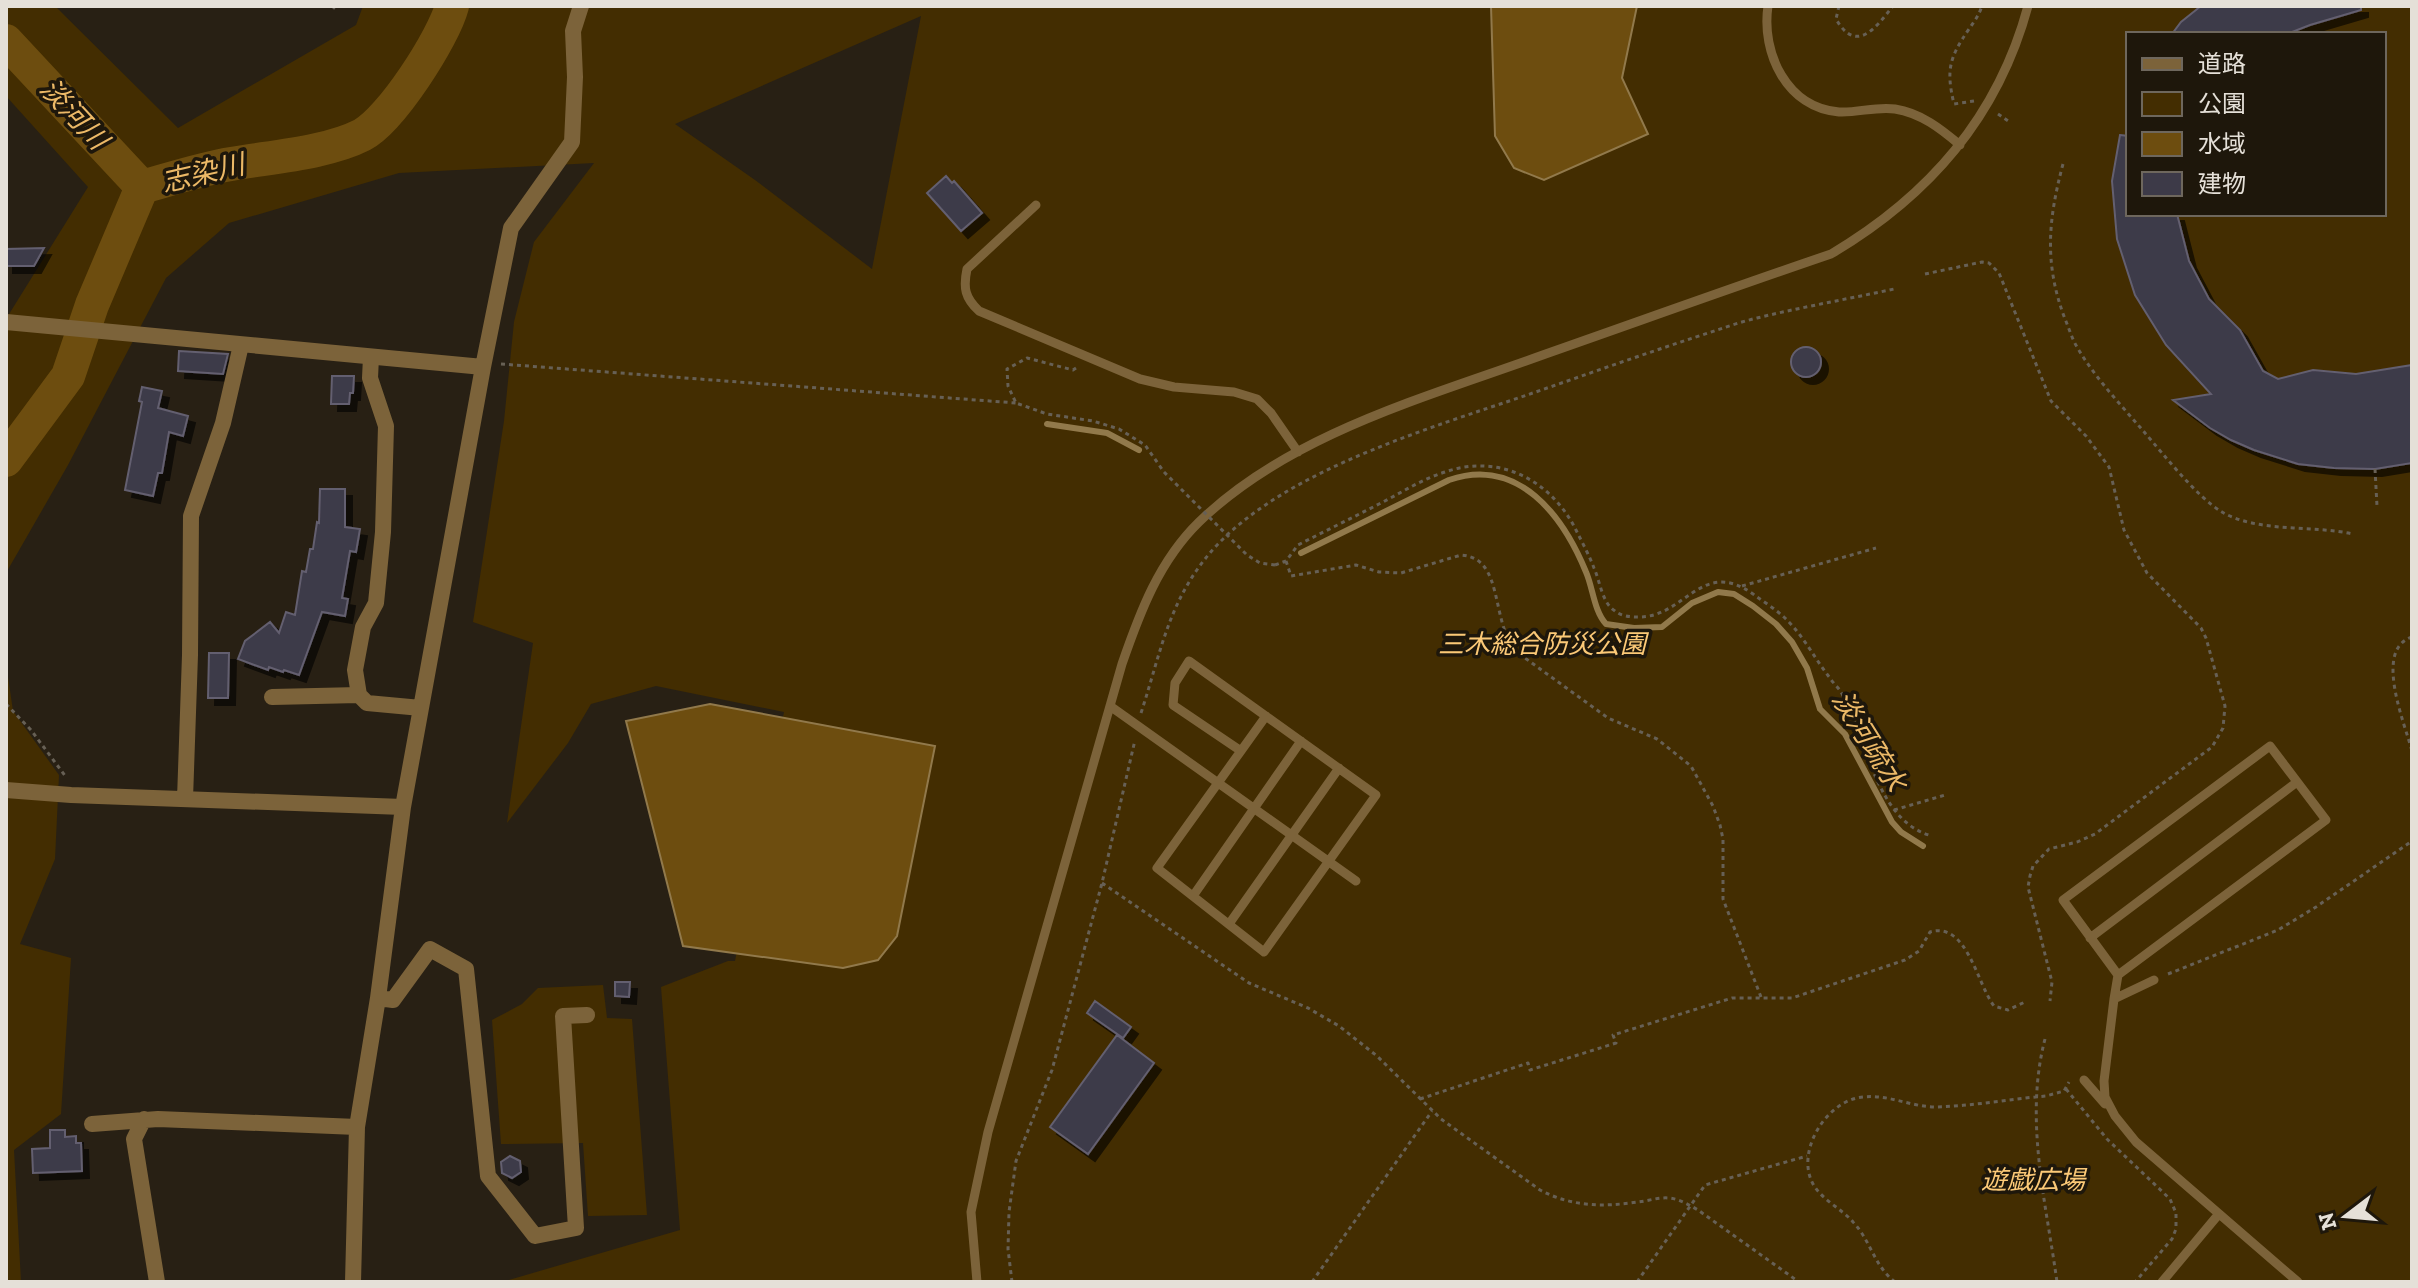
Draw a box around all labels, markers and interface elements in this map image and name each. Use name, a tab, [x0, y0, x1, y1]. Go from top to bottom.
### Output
legend	[2126, 32, 2386, 216]
text: 道路	[2198, 49, 2246, 78]
water label: 淡河川	[33, 72, 117, 158]
text: 公園	[2198, 89, 2246, 118]
text: 水域	[2198, 129, 2246, 158]
water label: 志染川	[158, 147, 251, 199]
text: 建物	[2198, 169, 2246, 198]
park label: 三木総合防災公園	[1438, 628, 1650, 660]
water label: 淡河疏水	[1825, 685, 1914, 800]
park label: 遊戯広場	[1981, 1164, 2088, 1196]
north arrow	[2306, 1176, 2386, 1256]
text: N	[2312, 1209, 2343, 1233]

